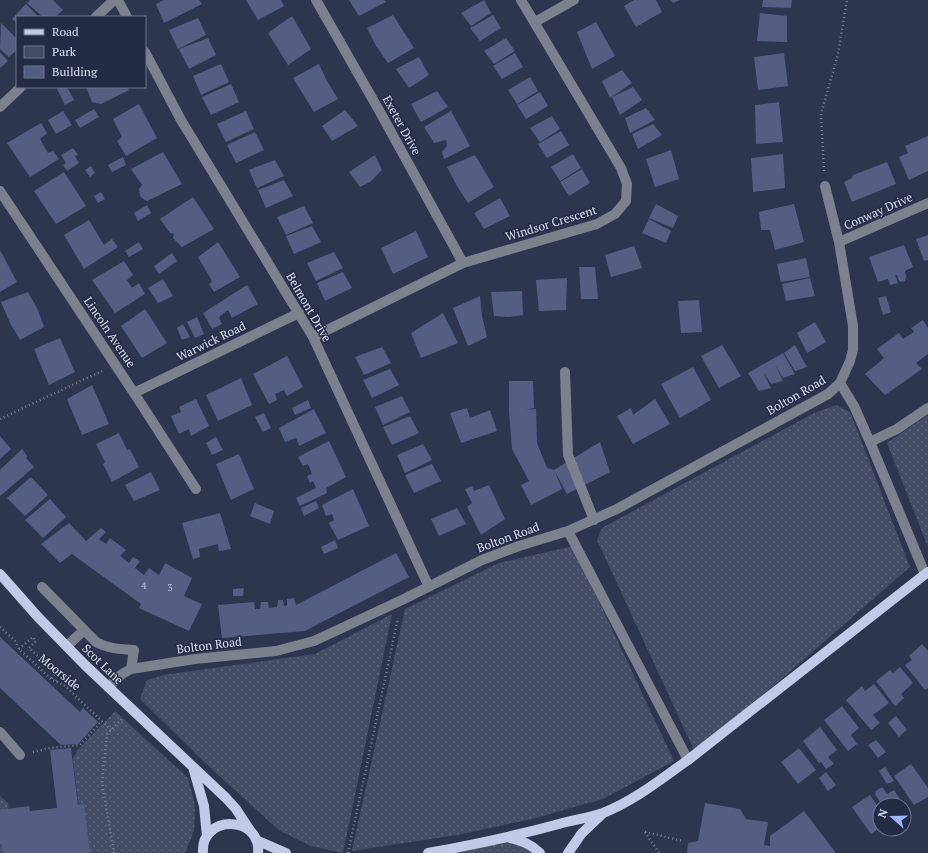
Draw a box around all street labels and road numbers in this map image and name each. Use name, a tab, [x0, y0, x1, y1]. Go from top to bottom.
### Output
street label: Exeter Drive	[380, 93, 424, 157]
street label: Conway Drive	[841, 189, 915, 233]
street label: Windsor Crescent	[504, 202, 599, 244]
street label: Belmont Drive	[283, 270, 335, 344]
street label: Lincoln Avenue	[81, 294, 139, 370]
street label: Warwick Road	[174, 318, 248, 364]
street label: Bolton Road	[764, 372, 828, 418]
street label: Bolton Road	[475, 519, 542, 555]
street label: Bolton Road	[176, 634, 243, 656]
street label: Scot Lane	[79, 641, 127, 687]
street label: Moorside	[36, 651, 84, 693]

